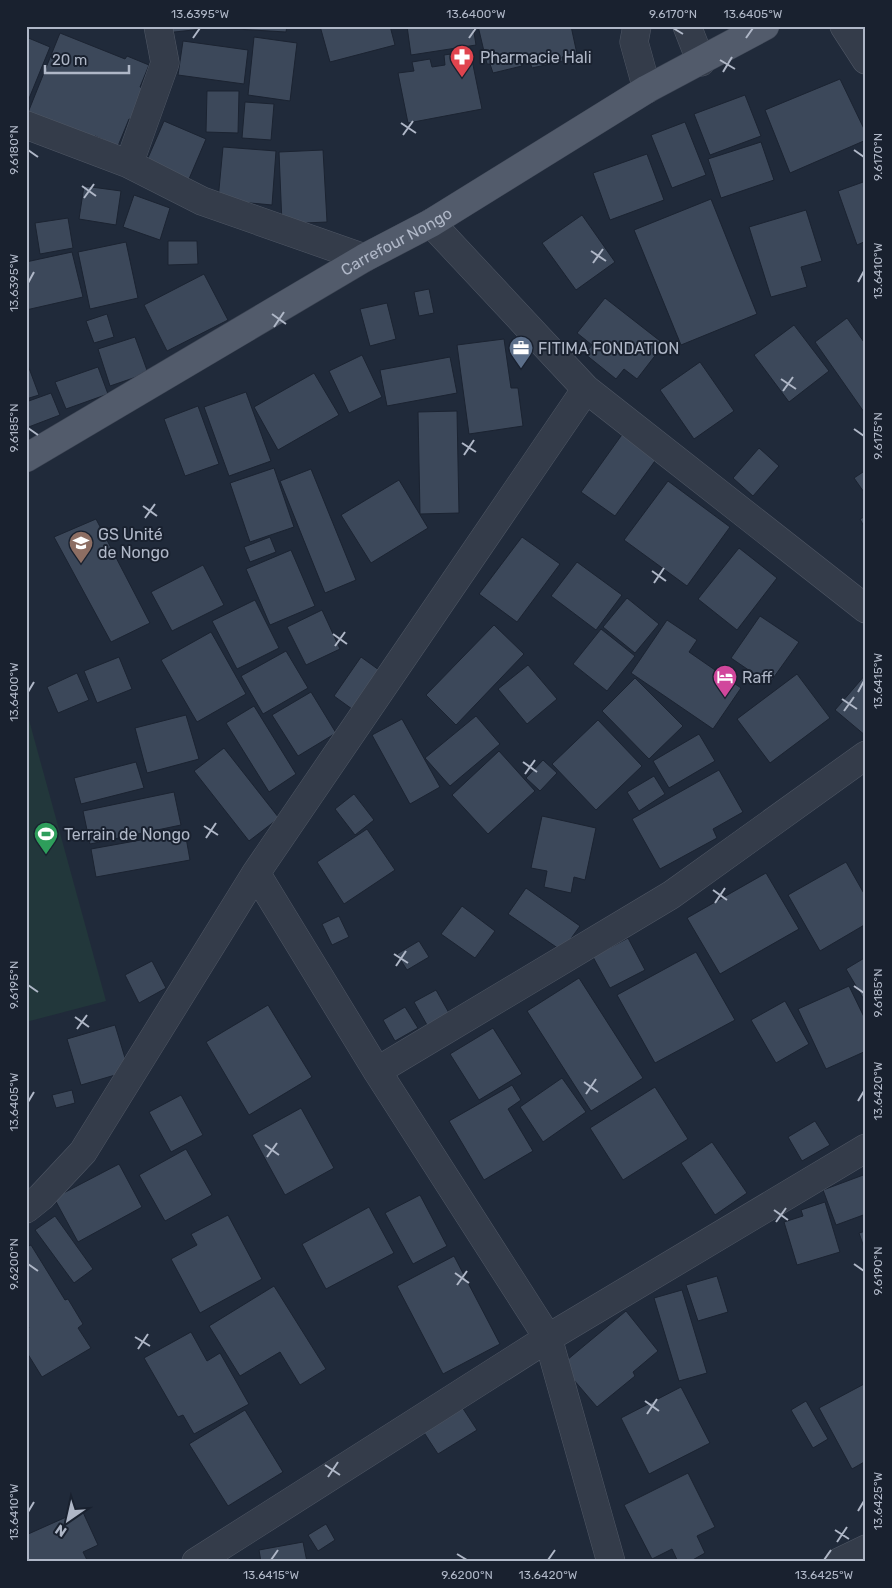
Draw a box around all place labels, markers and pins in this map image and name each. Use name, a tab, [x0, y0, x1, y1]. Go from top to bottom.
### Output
pharmacy icon: Pharmacie Hali	[449, 44, 475, 78]
place label: Pharmacie Hali	[480, 48, 592, 67]
office icon: FITIMA FONDATION	[508, 335, 534, 369]
place label: FITIMA FONDATION	[538, 339, 679, 358]
place label: GS Unité de Nongo	[98, 525, 169, 562]
school or university icon: GS Unité de Nongo	[68, 530, 94, 564]
hotel icon: Raff	[712, 664, 738, 698]
place label: Raff	[742, 668, 772, 687]
sports icon: Terrain de Nongo	[33, 821, 59, 855]
place label: Terrain de Nongo	[64, 825, 190, 844]

